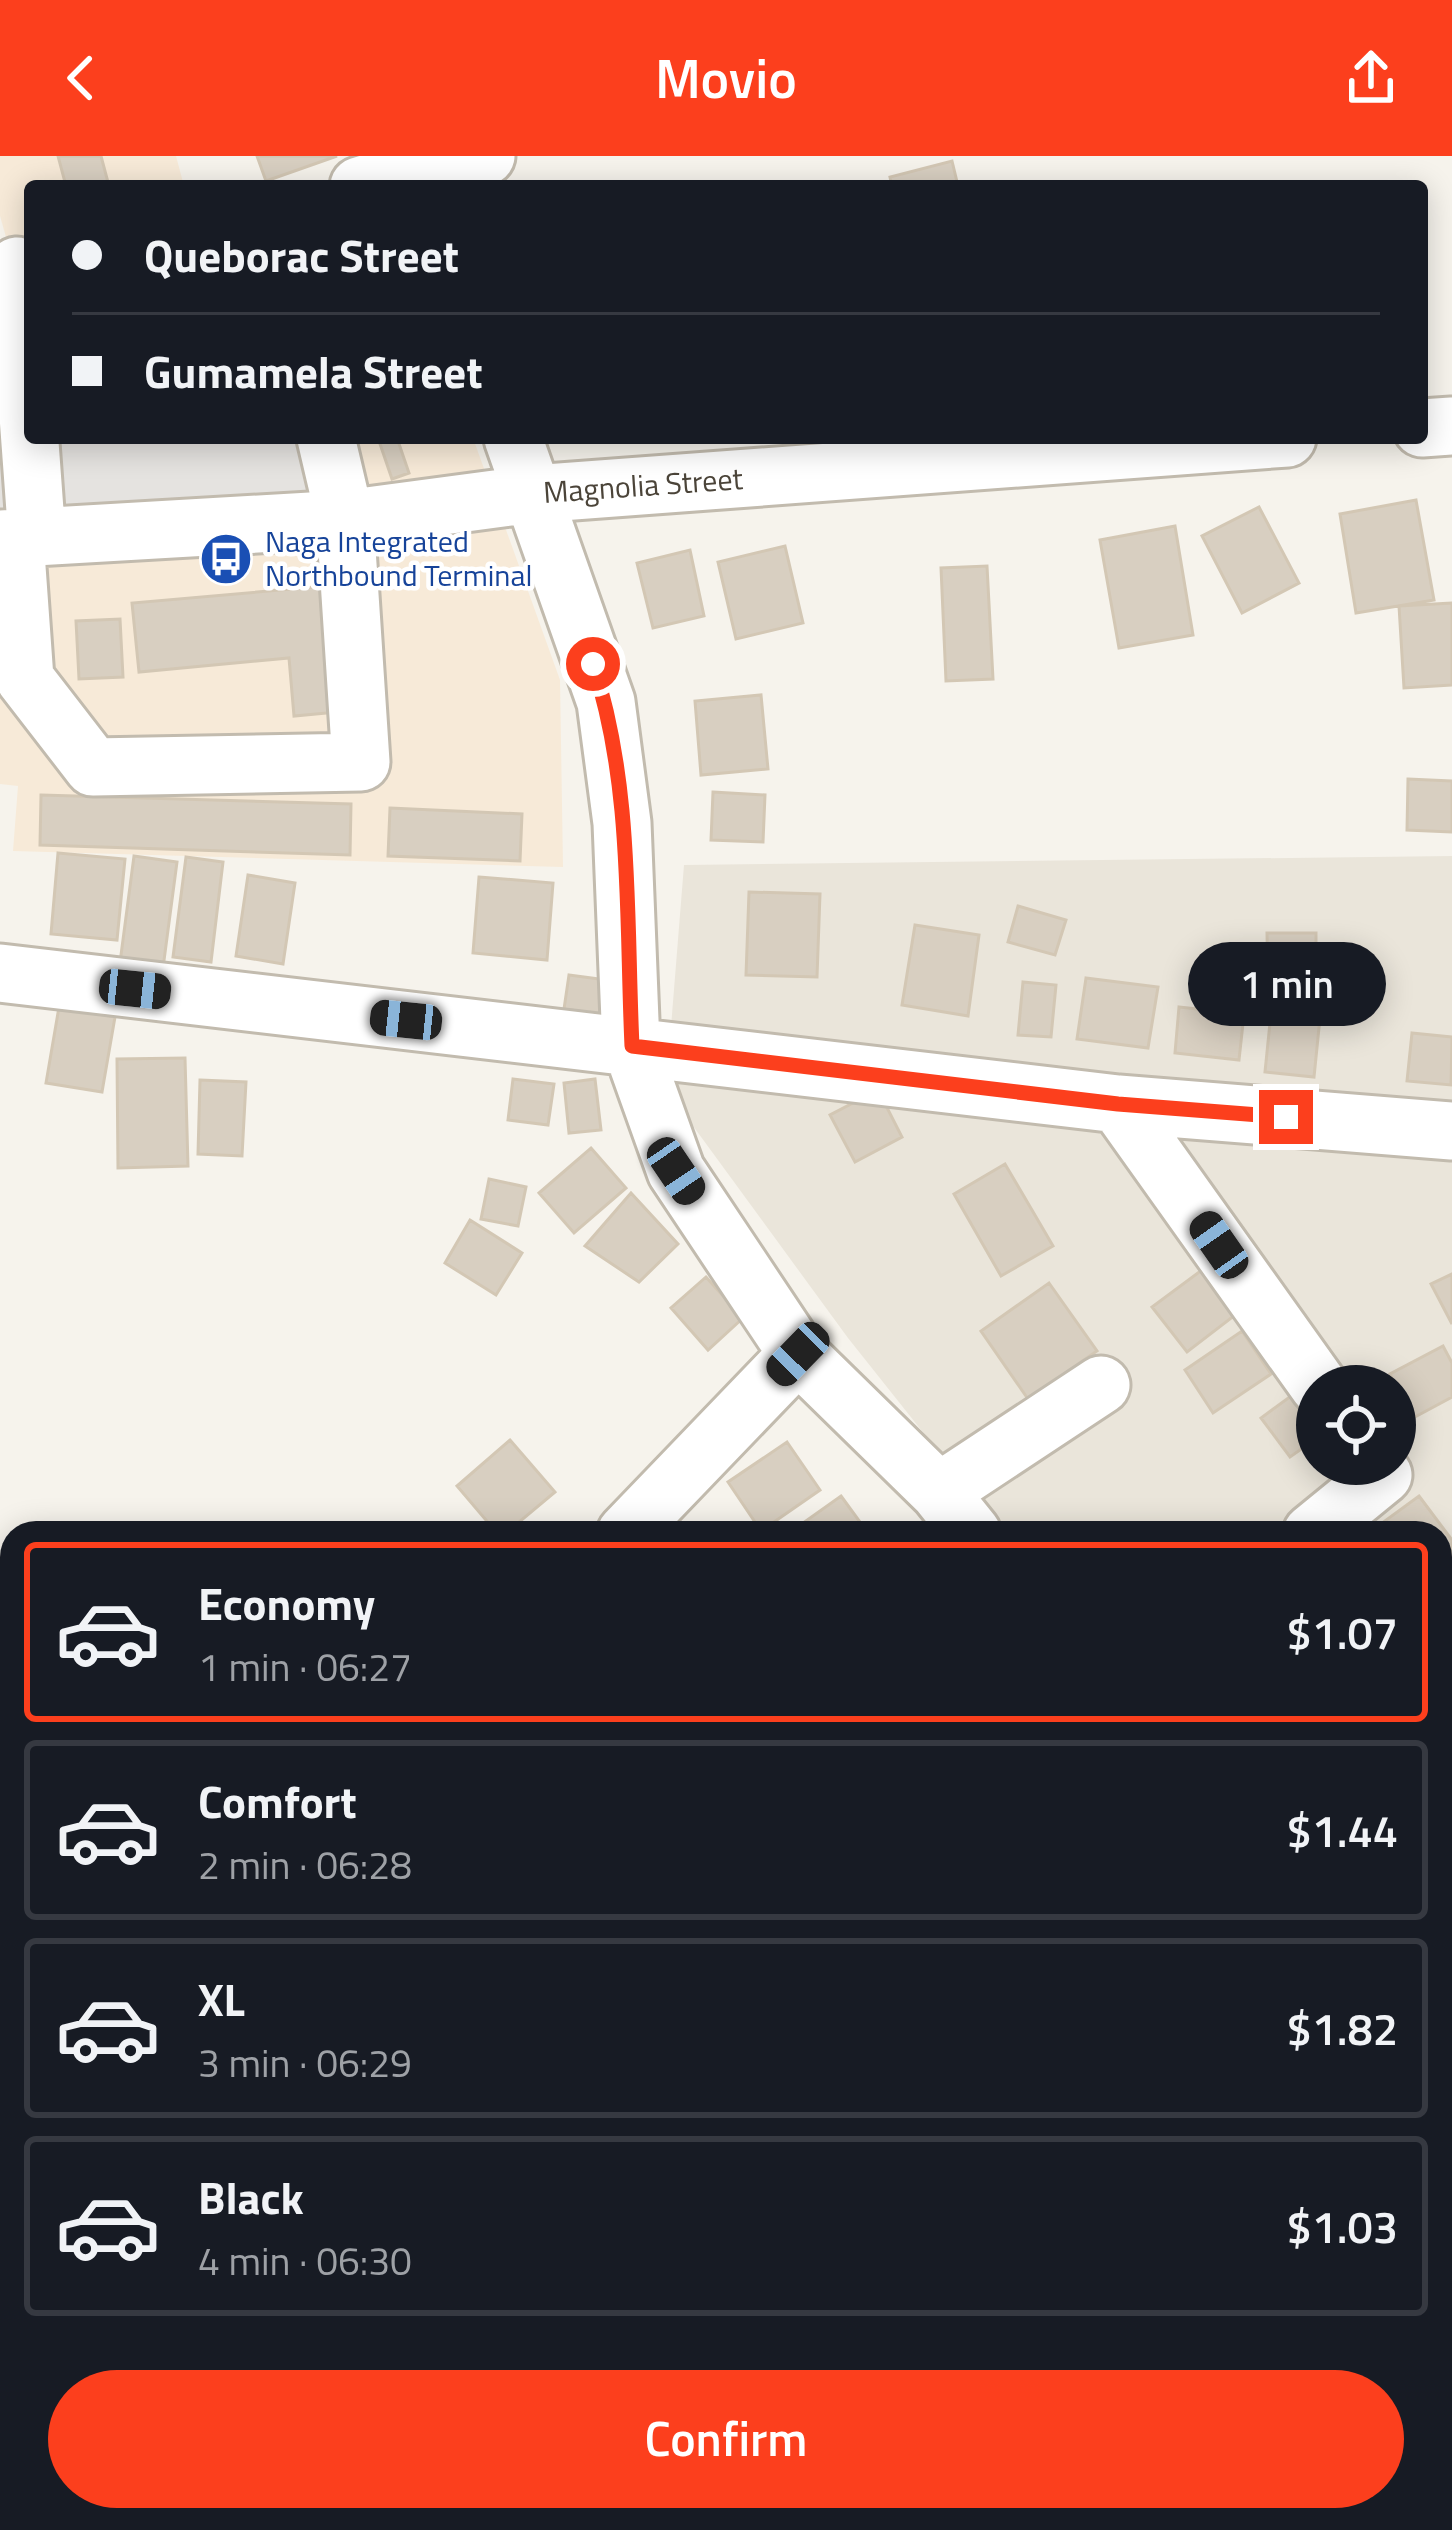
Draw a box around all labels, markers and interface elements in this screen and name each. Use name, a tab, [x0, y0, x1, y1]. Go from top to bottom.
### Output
text: Movio	[655, 37, 797, 119]
icon: back	[48, 45, 114, 111]
icon: share	[1338, 45, 1404, 111]
text: Queborac Street	[144, 221, 459, 289]
text: Gumamela Street	[144, 337, 483, 405]
street label: Magnolia Street	[542, 455, 745, 515]
place label: Naga Integrated Northbound Terminal	[265, 518, 532, 598]
bus stop icon: Naga Integrated Northbound Terminal	[198, 531, 254, 587]
route start	[566, 637, 620, 691]
callout: 1 min	[1187, 943, 1385, 1027]
text: 1 min	[1240, 954, 1334, 1013]
car	[97, 967, 173, 1011]
car	[368, 998, 444, 1042]
route end	[1259, 1090, 1313, 1144]
car	[641, 1131, 711, 1211]
car	[1184, 1205, 1254, 1285]
car	[760, 1316, 836, 1392]
map controls	[1296, 1365, 1416, 1485]
button: locate	[1296, 1365, 1416, 1485]
text: Economy	[198, 1569, 375, 1637]
icon: car	[54, 1578, 162, 1686]
text: $1.07	[1286, 1598, 1398, 1666]
text: 1 min · 06:27	[198, 1637, 412, 1696]
text: Comfort	[198, 1767, 357, 1835]
icon: car	[54, 1776, 162, 1884]
text: $1.44	[1286, 1796, 1398, 1864]
text: 2 min · 06:28	[198, 1835, 412, 1894]
text: XL	[198, 1965, 245, 2033]
icon: car	[54, 1974, 162, 2082]
text: $1.82	[1286, 1994, 1398, 2062]
text: 3 min · 06:29	[198, 2033, 412, 2092]
text: Black	[198, 2163, 304, 2231]
icon: car	[54, 2172, 162, 2280]
text: $1.03	[1286, 2192, 1398, 2260]
text: 4 min · 06:30	[198, 2231, 412, 2290]
button: Confirm	[48, 2370, 1404, 2508]

